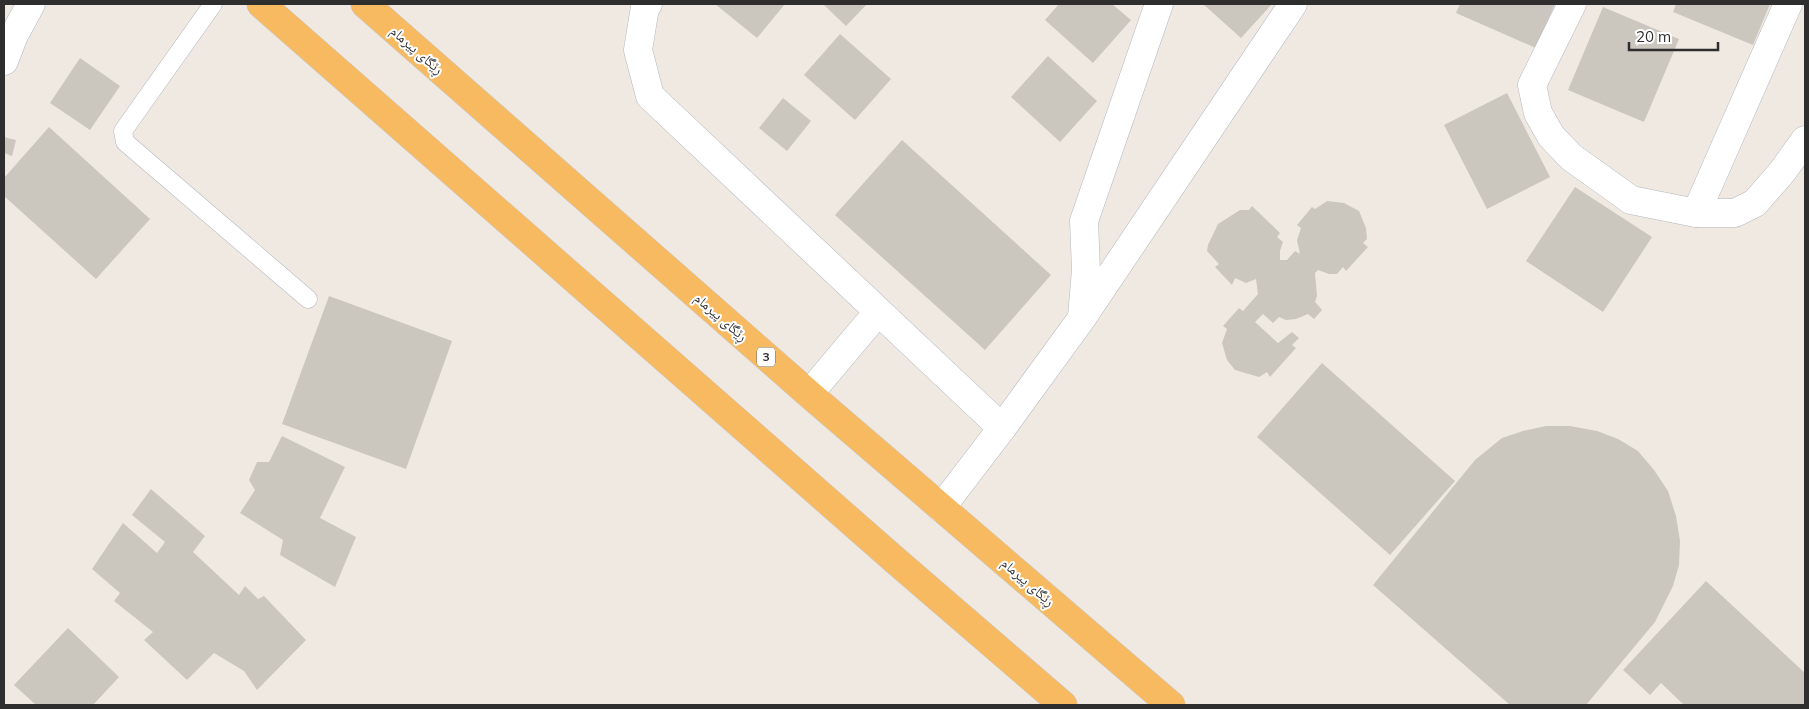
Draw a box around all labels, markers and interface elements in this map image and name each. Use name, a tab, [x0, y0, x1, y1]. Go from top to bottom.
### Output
scale bar	[1629, 20, 1718, 52]
street label: ڕێگای پیرمام	[385, 22, 447, 80]
text: 20 m	[1636, 27, 1671, 46]
street label: ڕێگای پیرمام	[689, 289, 751, 347]
road number: 3	[757, 348, 775, 367]
street label: ڕێگای پیرمام	[996, 554, 1058, 612]

